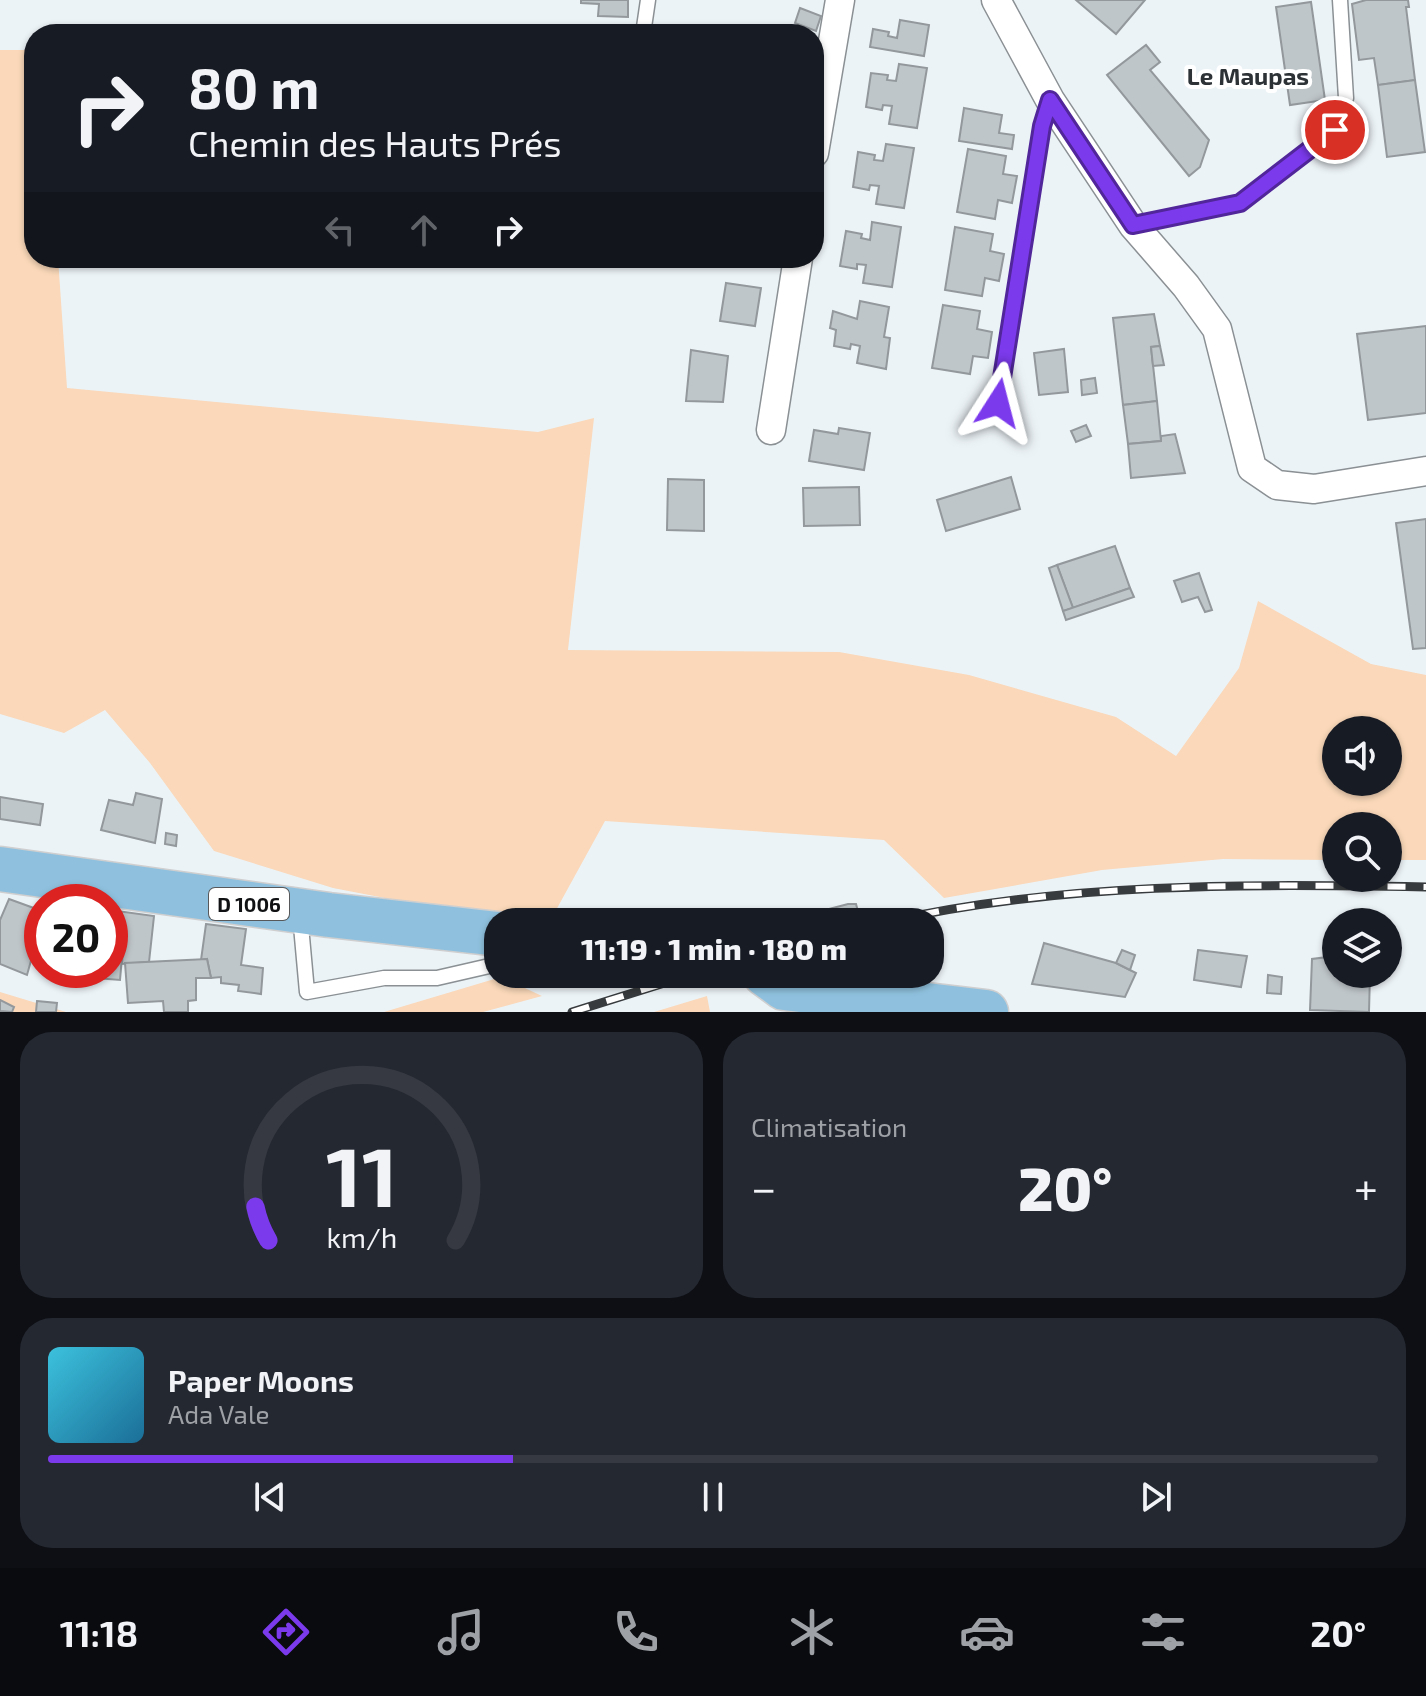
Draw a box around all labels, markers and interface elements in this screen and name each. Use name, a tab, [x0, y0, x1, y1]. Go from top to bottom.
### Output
text: 80 m	[188, 53, 320, 120]
icon: right	[56, 56, 160, 160]
district label: Le Maupas	[1187, 61, 1309, 90]
pin	[1301, 96, 1369, 164]
icon: arrive	[1313, 108, 1357, 152]
text: Chemin des Hauts Prés	[188, 121, 562, 164]
icon: left	[318, 208, 362, 252]
icon: ahead	[402, 208, 446, 252]
icon: right	[486, 208, 530, 252]
position arrow	[956, 361, 1040, 445]
map controls	[1322, 716, 1402, 988]
button: sound	[1322, 716, 1402, 796]
button: search	[1322, 812, 1402, 892]
speed limit sign: 20	[24, 884, 128, 988]
road number: D 1006	[209, 888, 289, 920]
button: layers	[1322, 908, 1402, 988]
text: 11:19 · 1 min · 180 m	[581, 930, 847, 966]
text: Climatisation	[751, 1111, 907, 1142]
text: 11	[326, 1124, 397, 1224]
text: 20°	[1018, 1151, 1112, 1223]
text: −	[751, 1160, 777, 1213]
text: +	[1354, 1160, 1378, 1213]
text: km/h	[326, 1219, 397, 1254]
text: Paper Moons	[168, 1362, 354, 1398]
text: Ada Vale	[168, 1398, 270, 1429]
icon: previous	[248, 1475, 292, 1519]
icon: pause	[691, 1475, 735, 1519]
icon: next	[1134, 1475, 1178, 1519]
icon: directions	[258, 1604, 314, 1660]
icon: music	[433, 1604, 489, 1660]
icon: phone	[608, 1604, 664, 1660]
icon: climate	[784, 1604, 840, 1660]
icon: car	[959, 1604, 1015, 1660]
icon: filters	[1135, 1604, 1191, 1660]
text: 11:18	[60, 1611, 138, 1654]
text: 20°	[1310, 1611, 1366, 1654]

